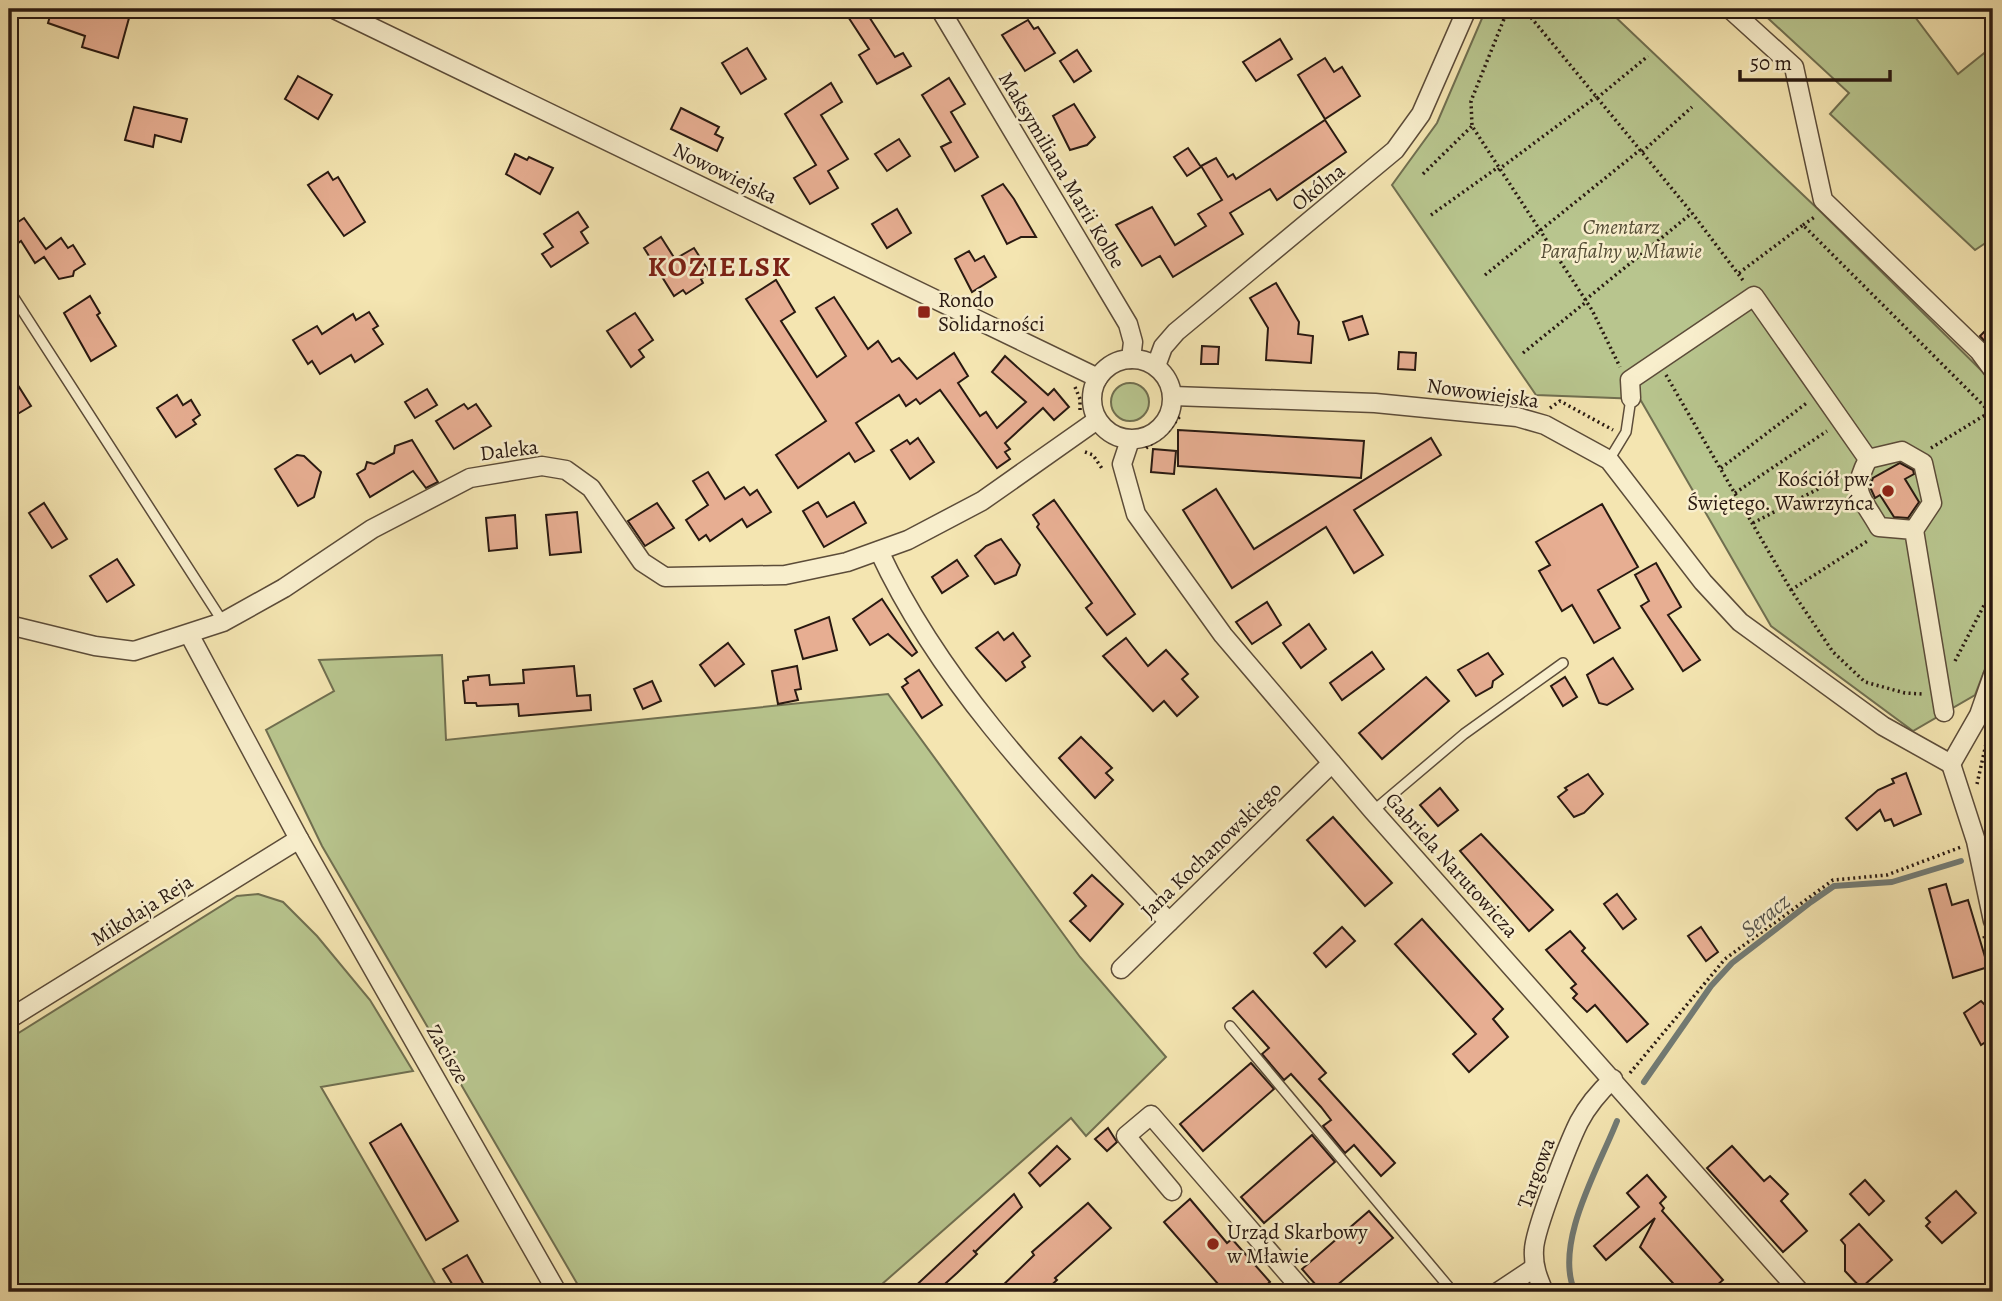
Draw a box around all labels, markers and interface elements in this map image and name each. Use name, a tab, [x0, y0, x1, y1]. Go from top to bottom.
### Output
scale bar	[1740, 38, 1890, 82]
text: 50 m	[1750, 49, 1792, 77]
street label: Maksymiliana Marii Kolbe	[992, 66, 1132, 274]
street label: Nowowiejska	[668, 136, 782, 210]
street label: Okólna	[1285, 157, 1351, 217]
park label: Cmentarz Parafialny w Mławie	[1540, 213, 1702, 265]
district label: KOZIELSK	[648, 248, 792, 286]
place label: Rondo Solidarności	[938, 286, 1045, 338]
marker: Rondo Solidarności	[916, 304, 932, 320]
street label: Nowowiejska	[1425, 371, 1541, 415]
street label: Daleka	[478, 432, 540, 467]
place label: Kościół pw. Świętego. Wawrzyńca	[1687, 465, 1874, 517]
marker: Kościół pw. Świętego. Wawrzyńca	[1880, 483, 1896, 499]
street label: Jana Kochanowskiego	[1134, 775, 1288, 925]
street label: Gabriela Narutowicza	[1379, 786, 1525, 944]
street label: Mikołaja Reja	[86, 867, 198, 952]
water label: Seracz	[1734, 886, 1797, 945]
street label: Zacisze	[420, 1019, 476, 1089]
street label: Targowa	[1510, 1134, 1562, 1212]
place label: Urząd Skarbowy w Mławie	[1226, 1218, 1368, 1270]
marker: Urząd Skarbowy w Mławie	[1205, 1236, 1221, 1252]

